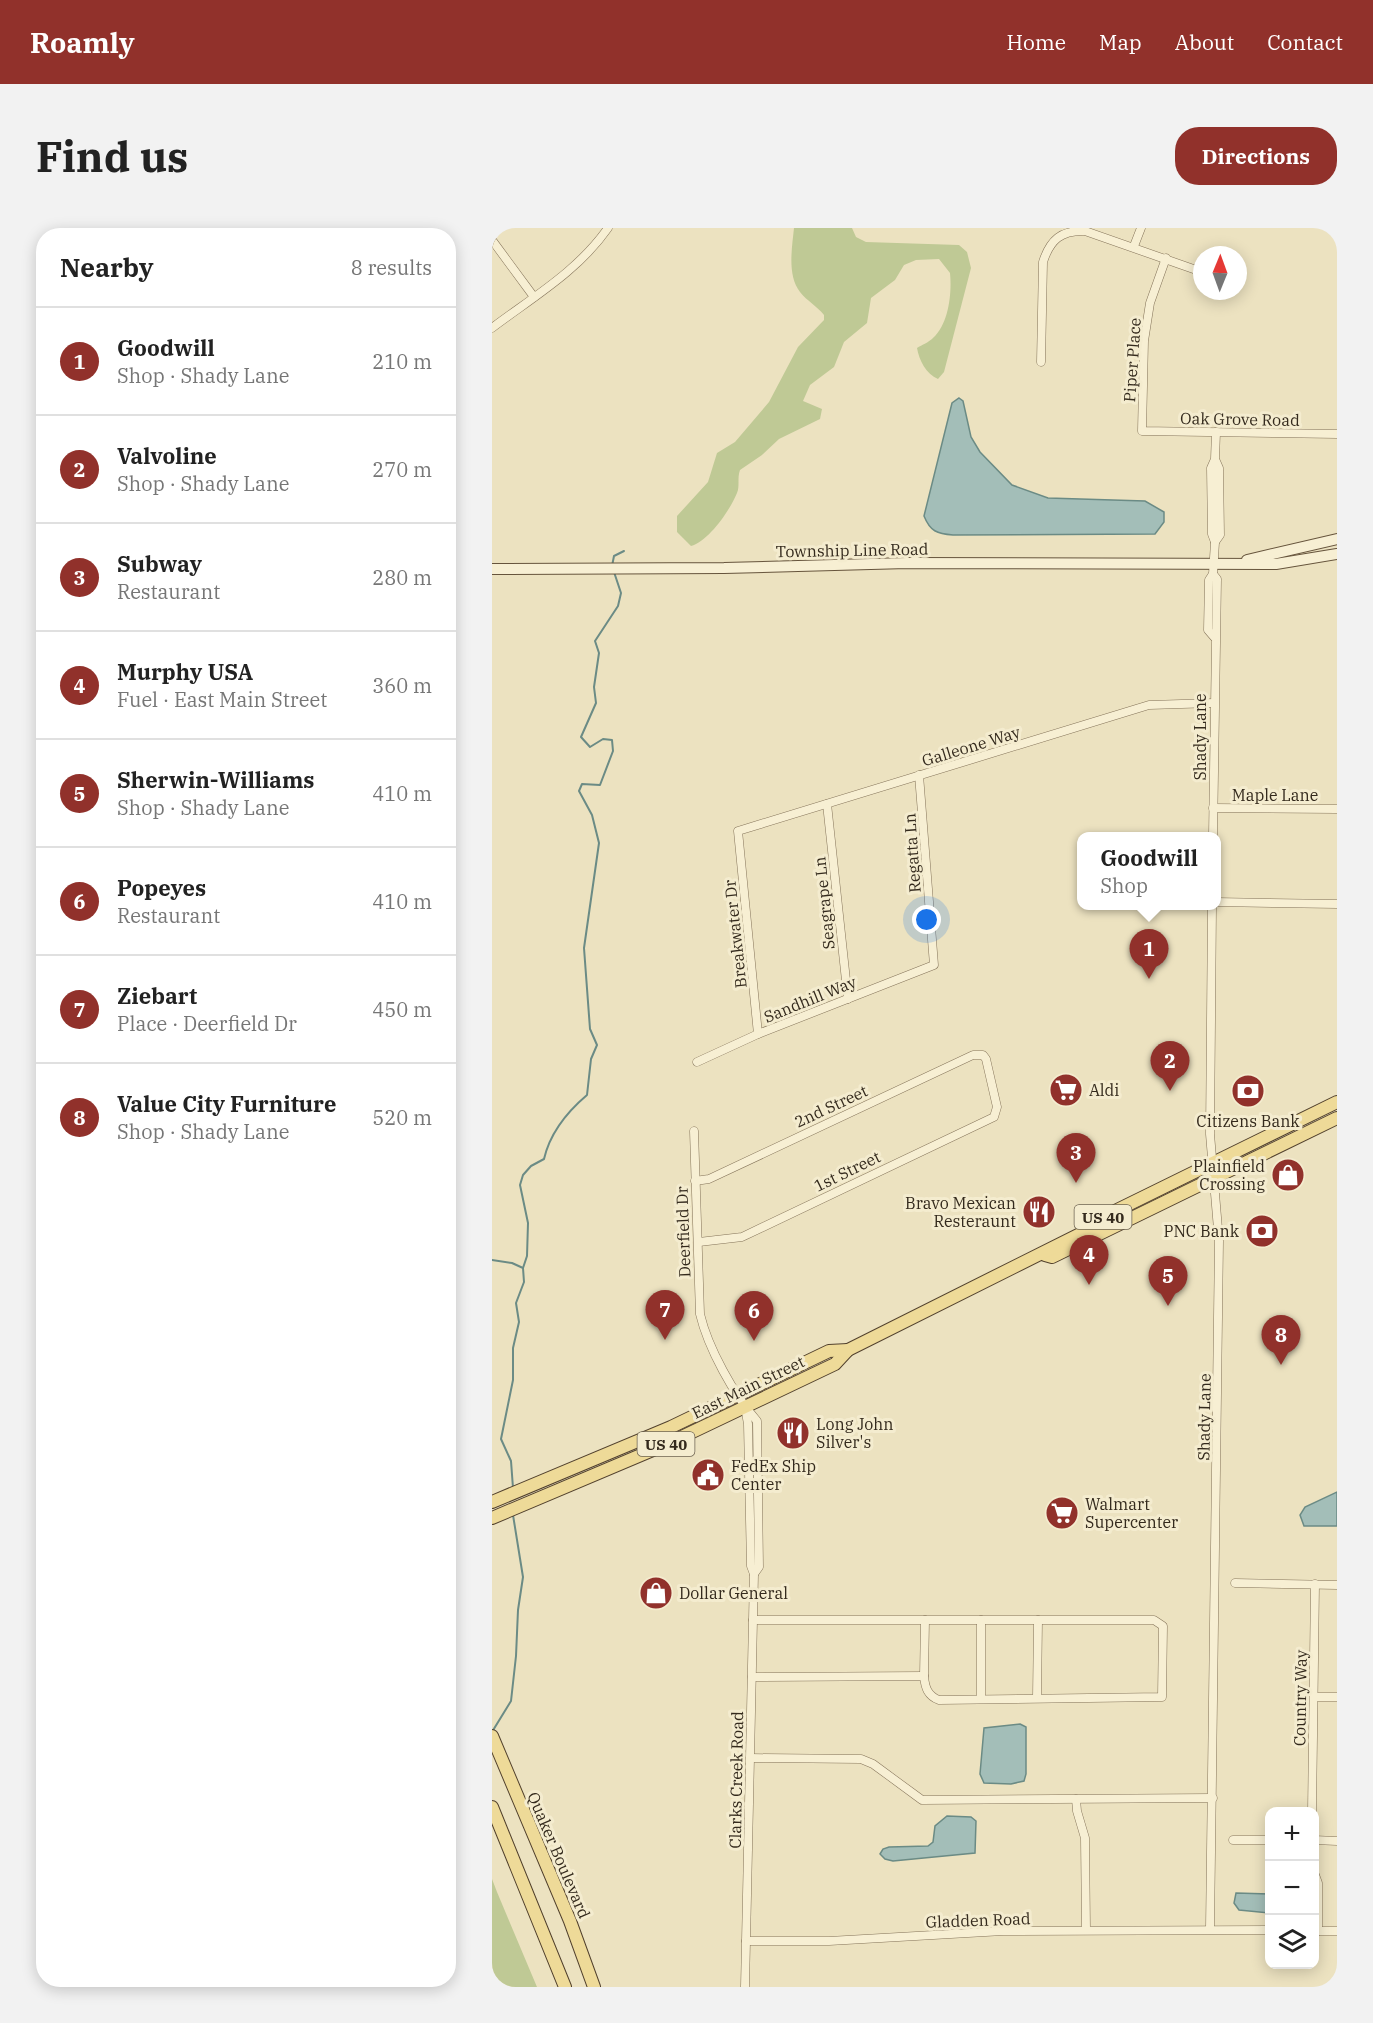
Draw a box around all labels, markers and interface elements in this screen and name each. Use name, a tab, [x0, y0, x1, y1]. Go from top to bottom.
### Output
text: Roamly	[30, 24, 135, 61]
text: Home	[1006, 28, 1066, 56]
text: Map	[1099, 28, 1142, 56]
text: About	[1175, 28, 1234, 56]
text: Contact	[1267, 28, 1343, 56]
button: Directions	[1175, 127, 1337, 185]
text: Find us	[36, 129, 188, 184]
north arrow	[1193, 246, 1247, 300]
text: Nearby	[60, 250, 154, 284]
text: 8 results	[351, 254, 432, 281]
street label: Piper Place	[1119, 317, 1145, 403]
text: Goodwill	[117, 333, 215, 362]
text: 1	[74, 348, 86, 375]
text: 210 m	[372, 348, 432, 375]
text: Shop · Shady Lane	[117, 362, 289, 389]
street label: Oak Grove Road	[1180, 408, 1300, 430]
text: Valvoline	[117, 441, 217, 470]
text: 2	[74, 456, 86, 483]
text: 270 m	[372, 456, 432, 483]
text: Shop · Shady Lane	[117, 470, 289, 497]
street label: Township Line Road	[775, 539, 929, 561]
text: Subway	[117, 549, 202, 578]
text: 3	[74, 564, 86, 591]
text: 280 m	[372, 564, 432, 591]
text: Restaurant	[117, 578, 220, 605]
text: Murphy USA	[117, 657, 253, 686]
text: 4	[74, 672, 86, 699]
text: 360 m	[372, 672, 432, 699]
text: Fuel · East Main Street	[117, 686, 327, 713]
street label: Shady Lane	[1190, 693, 1210, 781]
street label: Galleone Way	[919, 721, 1023, 770]
text: Sherwin-Williams	[117, 765, 314, 794]
text: 5	[74, 780, 86, 807]
text: 410 m	[372, 780, 432, 807]
street label: Maple Lane	[1232, 785, 1318, 805]
text: Shop · Shady Lane	[117, 794, 289, 821]
street label: Regatta Ln	[899, 813, 925, 893]
popup	[1077, 832, 1221, 910]
text: Goodwill	[1100, 843, 1198, 872]
street label: Seagrape Ln	[809, 856, 839, 950]
text: Shop	[1100, 872, 1148, 899]
text: Popeyes	[117, 873, 206, 902]
street label: Breakwater Dr	[719, 879, 751, 989]
text: 6	[74, 888, 86, 915]
text: 410 m	[372, 888, 432, 915]
text: Restaurant	[117, 902, 220, 929]
your location	[912, 905, 941, 934]
pin: 1	[1130, 930, 1168, 979]
street label: Sandhill Way	[761, 971, 860, 1027]
text: Ziebart	[117, 981, 197, 1010]
text: 7	[74, 996, 86, 1023]
text: 450 m	[372, 996, 432, 1023]
text: Place · Deerfield Dr	[117, 1010, 297, 1037]
pin: 2	[1150, 1042, 1190, 1091]
supermarket icon: Aldi	[1048, 1072, 1084, 1108]
bank icon: Citizens Bank	[1230, 1073, 1266, 1109]
street label: 2nd Street	[791, 1080, 871, 1132]
place label: Aldi	[1089, 1080, 1119, 1100]
text: Value City Furniture	[117, 1089, 336, 1118]
text: 8	[74, 1104, 86, 1131]
text: 520 m	[372, 1104, 432, 1131]
place label: Citizens Bank	[1196, 1111, 1300, 1131]
text: Shop · Shady Lane	[117, 1118, 289, 1145]
pin: 3	[1056, 1134, 1096, 1183]
street label: 1st Street	[810, 1146, 884, 1196]
place label: Plainfield Crossing	[1193, 1156, 1265, 1194]
shop icon: Plainfield Crossing	[1270, 1157, 1306, 1193]
street label: Deerfield Dr	[671, 1186, 695, 1278]
place label: Bravo Mexican Resteraunt	[905, 1193, 1016, 1231]
restaurant icon: Bravo Mexican Resteraunt	[1021, 1194, 1057, 1230]
road number: US 40	[1074, 1205, 1132, 1229]
bank icon: PNC Bank	[1244, 1213, 1280, 1249]
place label: PNC Bank	[1163, 1221, 1240, 1241]
pin: 4	[1070, 1236, 1108, 1285]
pin: 5	[1148, 1256, 1188, 1306]
pin: 7	[646, 1290, 684, 1340]
pin: 6	[734, 1292, 774, 1341]
pin: 8	[1262, 1316, 1300, 1365]
street label: East Main Street	[688, 1351, 808, 1423]
street label: Shady Lane	[1193, 1373, 1215, 1461]
place label: Long John Silver's	[816, 1414, 894, 1452]
restaurant icon: Long John Silver's	[775, 1415, 811, 1451]
road number: US 40	[638, 1432, 694, 1456]
place label: FedEx Ship Center	[731, 1456, 816, 1494]
public building icon: FedEx Ship Center	[690, 1457, 726, 1493]
place label: Walmart Supercenter	[1085, 1494, 1178, 1532]
supermarket icon: Walmart Supercenter	[1044, 1495, 1080, 1531]
shop icon: Dollar General	[638, 1575, 674, 1611]
place label: Dollar General	[679, 1583, 788, 1603]
street label: Country Way	[1289, 1649, 1311, 1746]
street label: Clarks Creek Road	[725, 1711, 747, 1849]
street label: Quaker Boulevard	[523, 1789, 595, 1922]
map controls	[1265, 1807, 1319, 1969]
button: +	[1265, 1807, 1319, 1861]
button: −	[1265, 1861, 1319, 1915]
street label: Gladden Road	[925, 1908, 1031, 1932]
button: layers	[1265, 1915, 1319, 1969]

